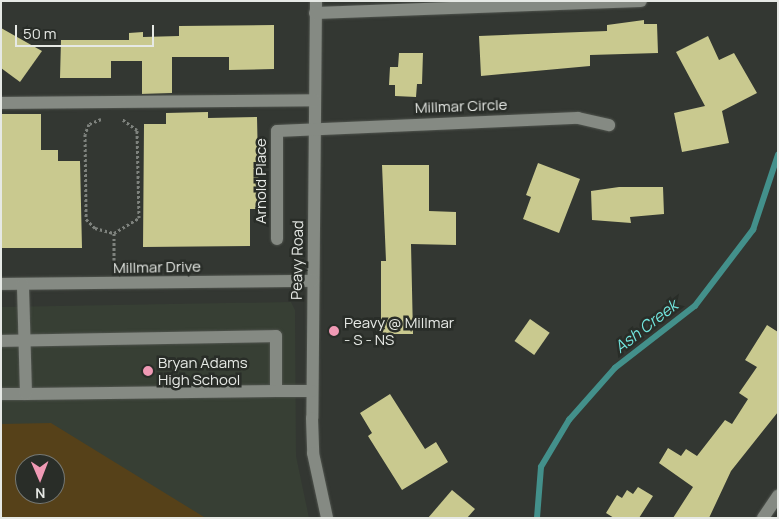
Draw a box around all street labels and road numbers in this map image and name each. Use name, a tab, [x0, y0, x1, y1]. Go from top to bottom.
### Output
street label: Millmar Circle	[415, 95, 507, 117]
street label: Arnold Place	[252, 138, 270, 224]
street label: Peavy Road	[287, 220, 307, 300]
street label: Millmar Drive	[113, 257, 201, 277]

